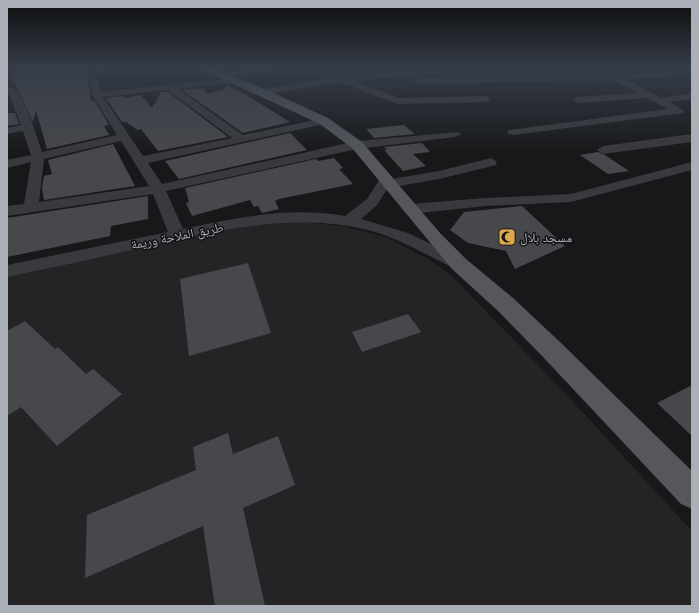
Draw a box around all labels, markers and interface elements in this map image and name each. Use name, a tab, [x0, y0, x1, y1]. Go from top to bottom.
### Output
street label: طريق الملاحة وريمة	[129, 219, 225, 253]
mosque icon: مسجد بلال	[497, 227, 517, 247]
place label: مسجد بلال	[520, 229, 572, 246]

